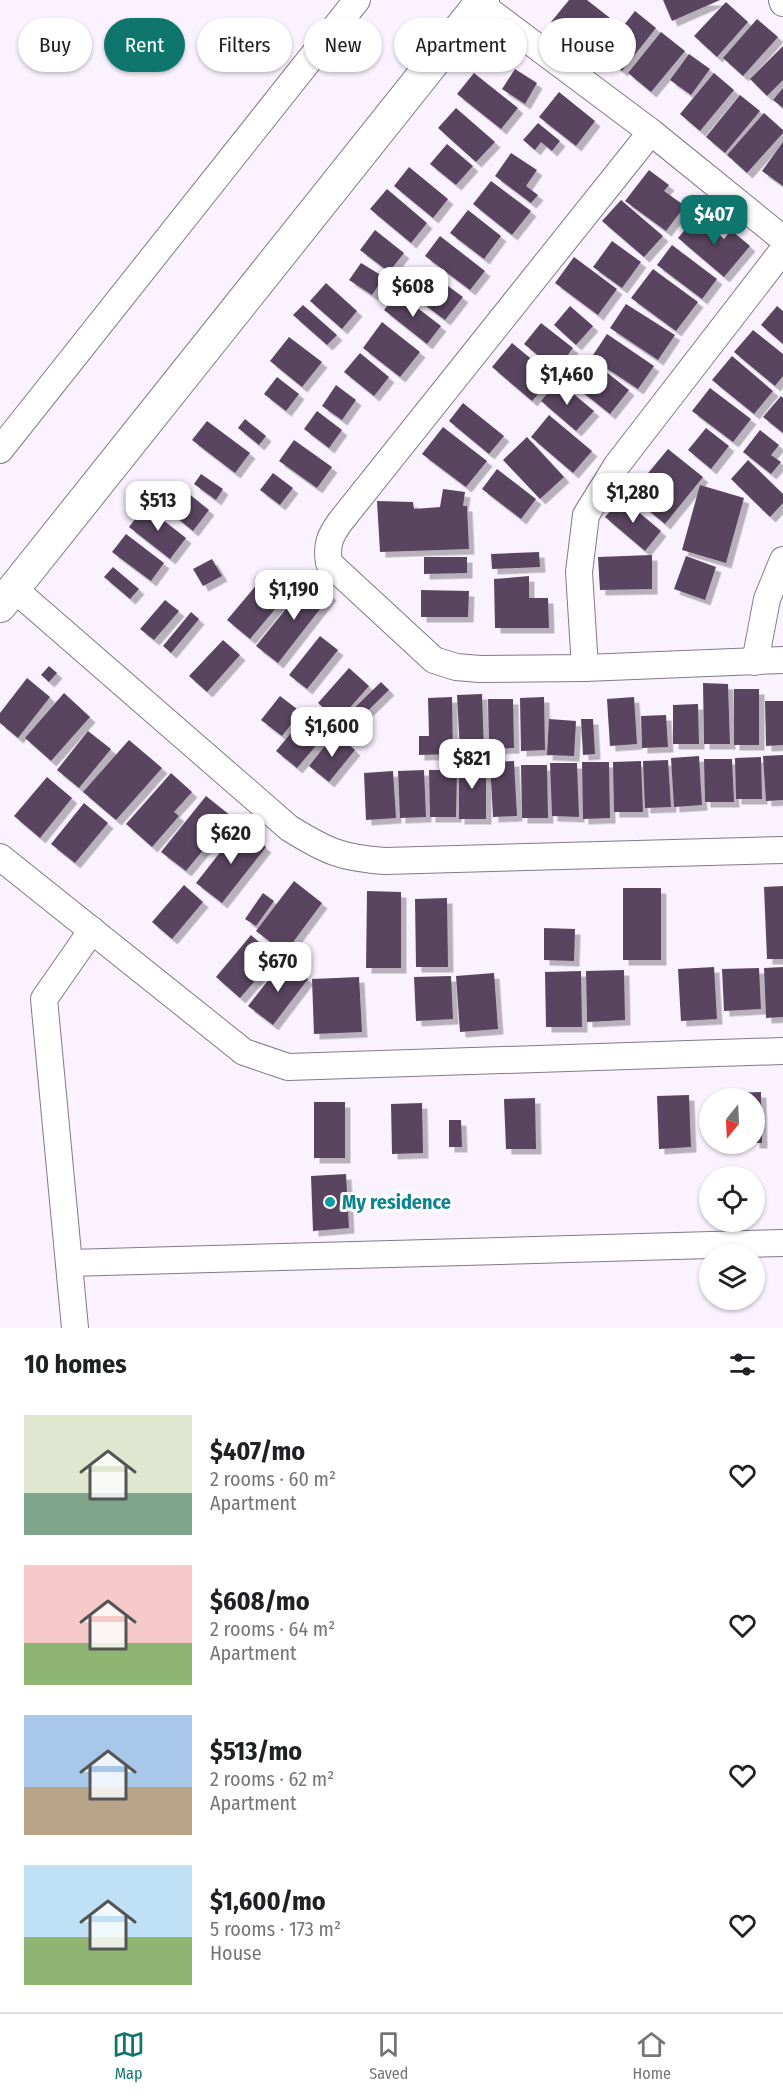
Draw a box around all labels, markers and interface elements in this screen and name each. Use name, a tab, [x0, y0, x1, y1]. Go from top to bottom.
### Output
chip: Buy	[18, 18, 92, 72]
chip: Rent	[104, 18, 185, 72]
chip: Filters	[197, 18, 292, 72]
chip: New	[304, 18, 382, 72]
chip: Apartment	[394, 18, 527, 72]
chip: House	[539, 18, 636, 72]
pin: $407	[678, 195, 750, 246]
text: $407	[694, 202, 734, 226]
pin: $608	[377, 267, 449, 318]
text: $608	[392, 274, 434, 298]
pin: $1,460	[518, 355, 616, 406]
text: $1,460	[540, 362, 594, 386]
pin: $1,280	[584, 473, 682, 524]
text: $1,280	[607, 480, 659, 504]
pin: $513	[122, 481, 194, 532]
text: $513	[140, 488, 176, 512]
pin: $1,190	[245, 570, 343, 621]
text: $1,190	[269, 577, 319, 601]
pin: $1,600	[283, 707, 381, 758]
text: $1,600	[305, 714, 359, 738]
pin: $821	[436, 739, 508, 790]
text: $821	[453, 746, 491, 770]
pin: $620	[195, 814, 267, 865]
text: $620	[211, 821, 251, 845]
pin: $670	[242, 942, 314, 993]
text: $670	[258, 949, 298, 973]
north arrow	[699, 1088, 765, 1154]
map controls	[699, 1088, 765, 1310]
button: locate	[699, 1166, 765, 1232]
place label: My residence	[342, 1190, 451, 1214]
marker: My residence	[323, 1195, 337, 1209]
button: layers	[699, 1244, 765, 1310]
icon: filters	[726, 1348, 759, 1381]
text: 10 homes	[24, 1349, 127, 1380]
text: $407/mo	[210, 1436, 305, 1467]
icon: home	[72, 1439, 144, 1511]
icon: heart	[726, 1459, 759, 1492]
text: 2 rooms · 60 m²	[210, 1467, 336, 1491]
text: Apartment	[210, 1491, 297, 1515]
text: $608/mo	[210, 1586, 310, 1617]
icon: home	[72, 1589, 144, 1661]
icon: heart	[726, 1609, 759, 1642]
text: 2 rooms · 64 m²	[210, 1617, 335, 1641]
text: Apartment	[210, 1641, 297, 1665]
text: $513/mo	[210, 1736, 302, 1767]
icon: home	[72, 1739, 144, 1811]
icon: heart	[726, 1759, 759, 1792]
text: 2 rooms · 62 m²	[210, 1767, 334, 1791]
text: Apartment	[210, 1791, 297, 1815]
text: $1,600/mo	[210, 1886, 326, 1917]
icon: home	[72, 1889, 144, 1961]
icon: heart	[726, 1909, 759, 1942]
text: 5 rooms · 173 m²	[210, 1917, 341, 1941]
text: House	[210, 1941, 262, 1965]
tab: Map	[112, 2028, 145, 2083]
tab: Saved	[369, 2028, 408, 2083]
tab: Home	[633, 2028, 671, 2083]

